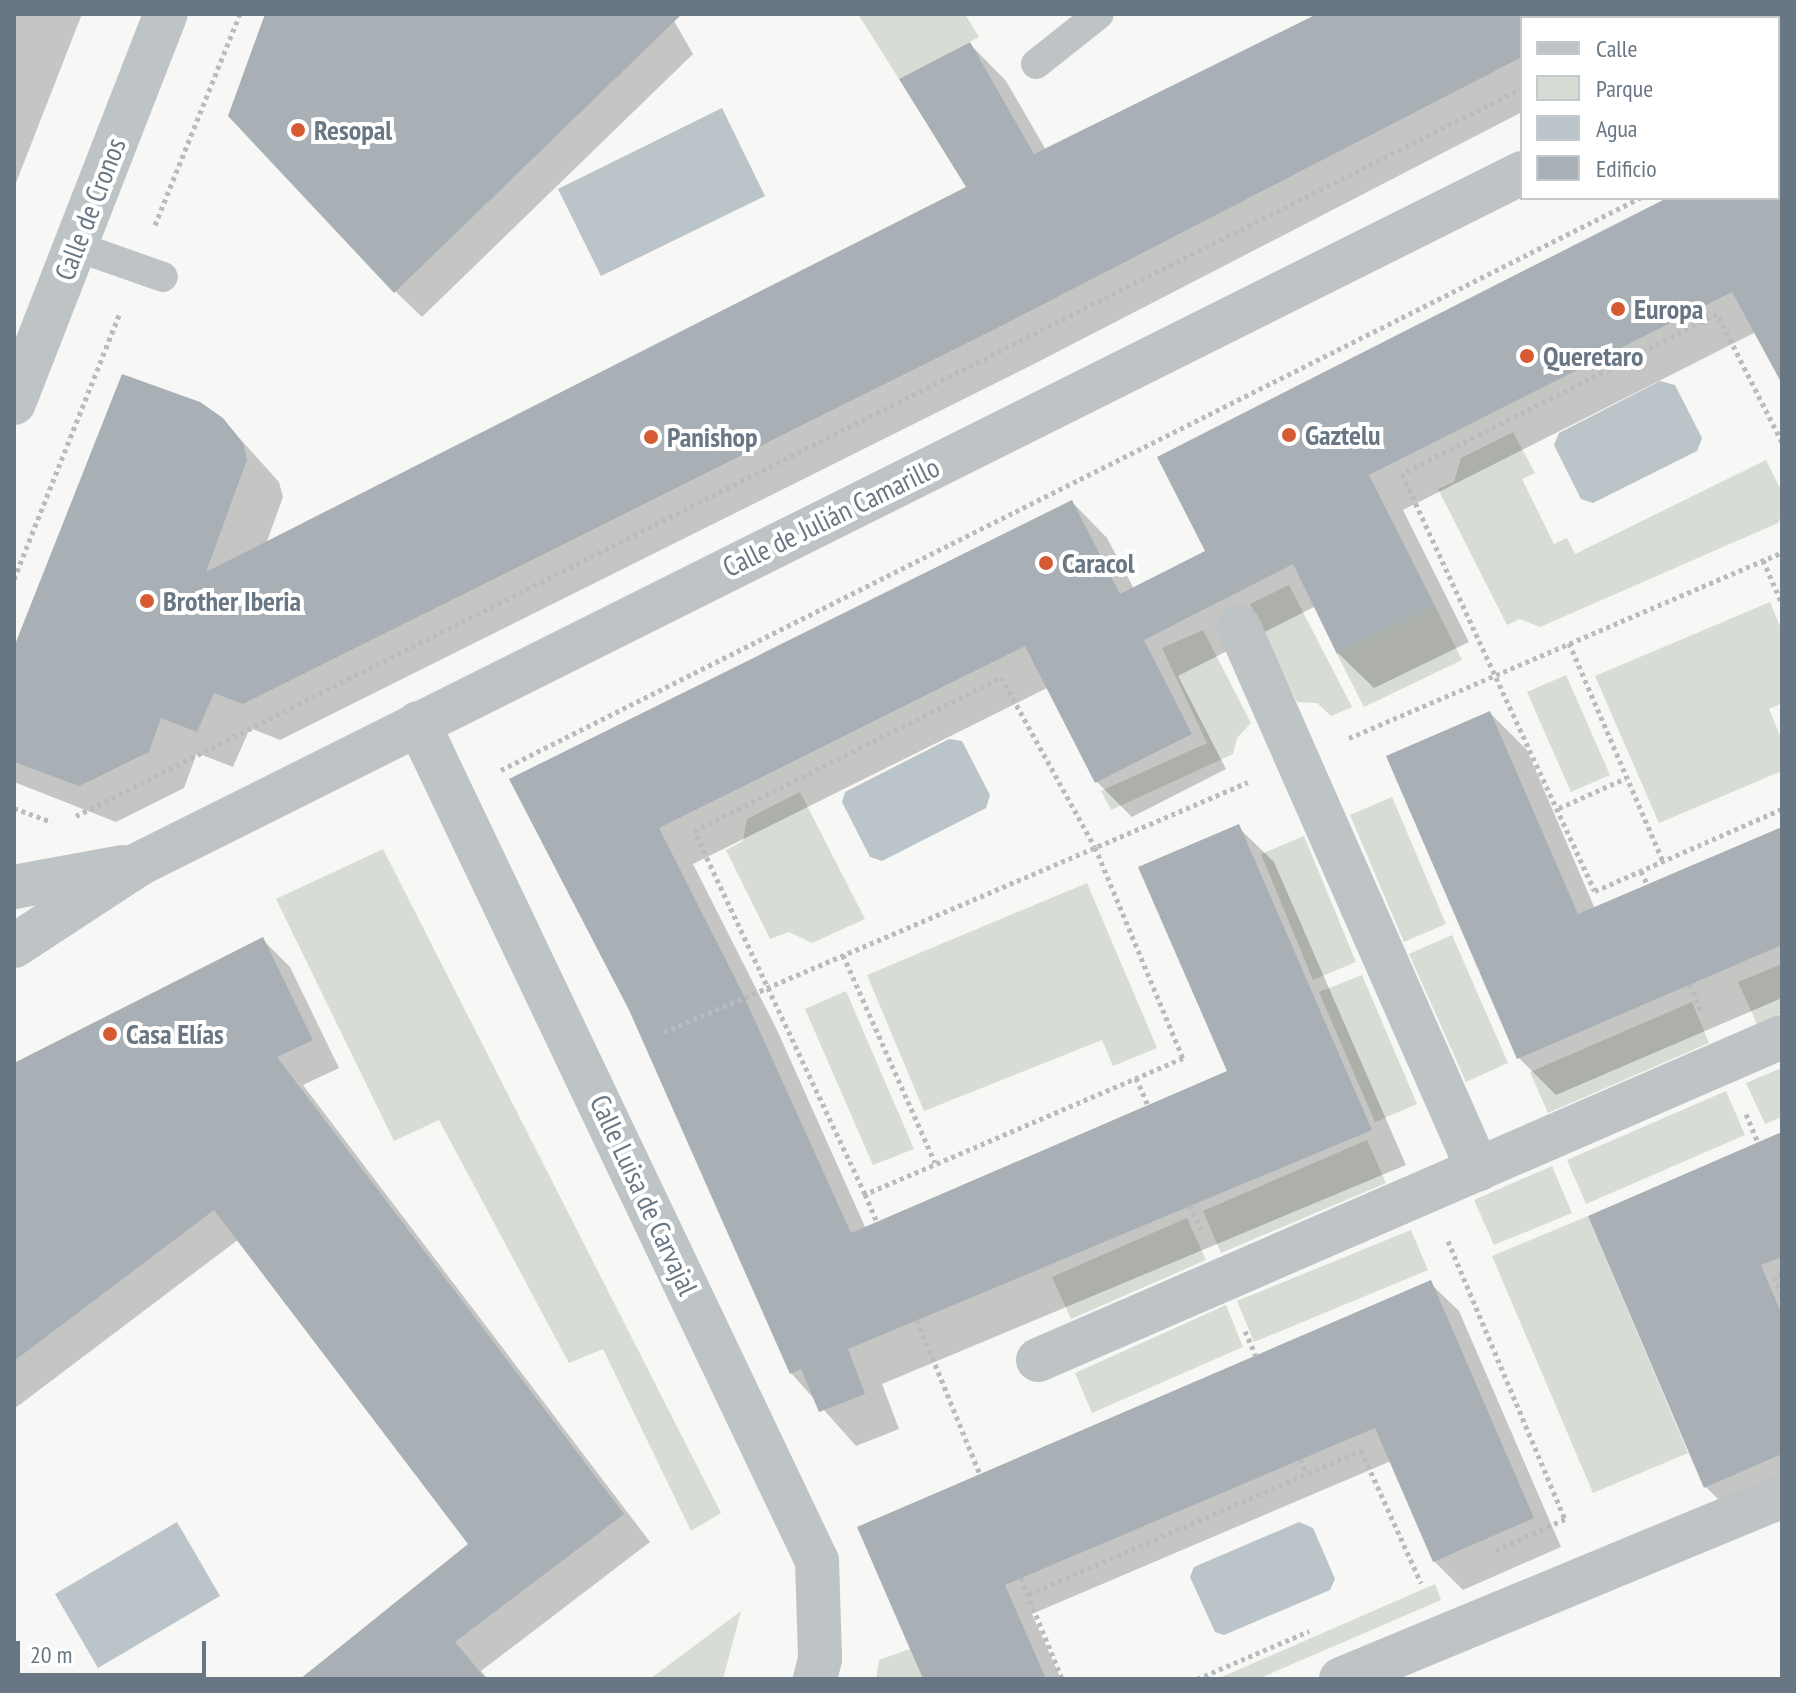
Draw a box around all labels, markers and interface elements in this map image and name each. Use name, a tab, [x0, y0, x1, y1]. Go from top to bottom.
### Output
legend	[1520, 16, 1780, 200]
text: Calle	[1596, 33, 1637, 64]
text: Parque	[1596, 73, 1653, 104]
place label: Resopal	[314, 113, 392, 147]
text: Agua	[1596, 113, 1637, 144]
marker: Resopal	[289, 121, 307, 139]
street label: Calle de Cronos	[47, 133, 133, 285]
text: Edificio	[1596, 153, 1657, 184]
place label: Europa	[1634, 292, 1703, 326]
marker: Europa	[1609, 300, 1627, 318]
place label: Queretaro	[1543, 339, 1644, 373]
marker: Queretaro	[1518, 347, 1536, 365]
place label: Gaztelu	[1305, 418, 1380, 452]
place label: Panishop	[667, 420, 757, 454]
marker: Gaztelu	[1280, 426, 1298, 444]
marker: Panishop	[642, 428, 660, 446]
street label: Calle de Julián Camarillo	[717, 450, 945, 584]
place label: Caracol	[1062, 546, 1135, 580]
marker: Caracol	[1037, 554, 1055, 572]
place label: Brother Iberia	[163, 584, 301, 618]
marker: Brother Iberia	[138, 592, 156, 610]
place label: Casa Elías	[126, 1017, 224, 1051]
marker: Casa Elías	[101, 1025, 119, 1043]
street label: Calle Luisa de Carvajal	[583, 1090, 705, 1300]
scale bar	[20, 1625, 210, 1675]
text: 20 m	[30, 1639, 72, 1670]

